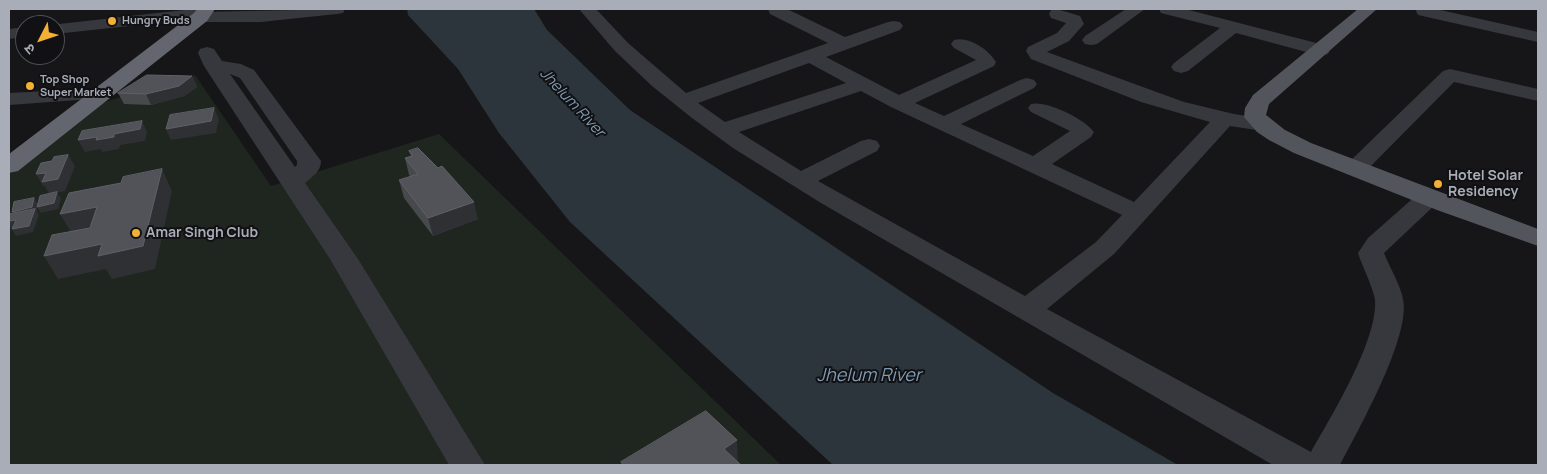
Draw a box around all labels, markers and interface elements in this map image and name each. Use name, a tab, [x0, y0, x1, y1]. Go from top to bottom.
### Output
place label: Hungry Buds	[122, 14, 190, 28]
north arrow	[15, 15, 65, 65]
marker: Hungry Buds	[106, 15, 118, 27]
text: उ	[19, 40, 39, 59]
water label: Jhelum River	[536, 65, 608, 141]
place label: Top Shop Super Market	[40, 73, 111, 99]
marker: Top Shop Super Market	[24, 80, 36, 92]
place label: Hotel Solar Residency	[1448, 168, 1523, 200]
marker: Hotel Solar Residency	[1432, 178, 1444, 190]
place label: Amar Singh Club	[146, 225, 258, 241]
marker: Amar Singh Club	[130, 227, 142, 239]
water label: Jhelum River	[817, 365, 921, 387]

